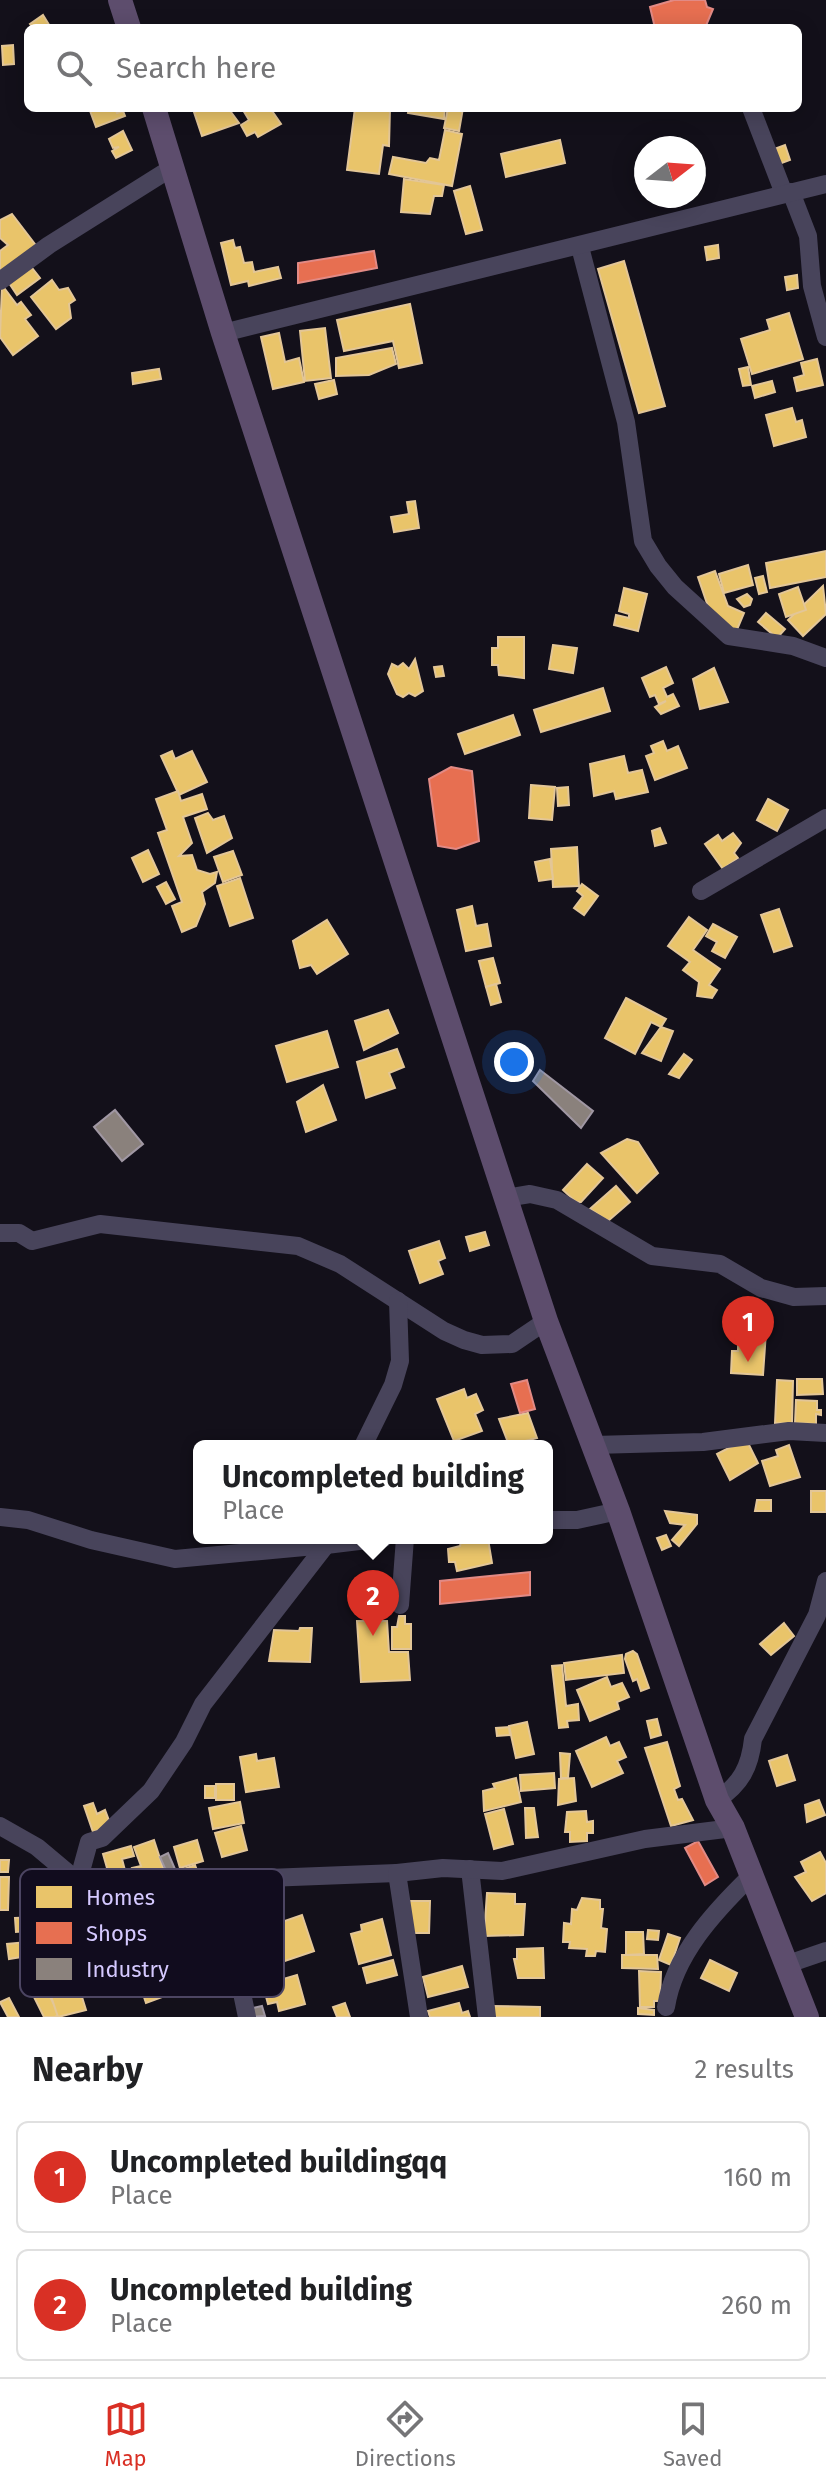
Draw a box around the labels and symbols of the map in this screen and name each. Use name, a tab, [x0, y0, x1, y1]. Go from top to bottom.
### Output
north arrow	[634, 136, 706, 208]
your location	[494, 1042, 534, 1082]
pin: 1	[722, 1296, 774, 1362]
pin: 2	[347, 1570, 399, 1636]
legend	[20, 1869, 284, 1997]
text: Homes	[86, 1884, 155, 1911]
text: Shops	[86, 1920, 147, 1947]
text: Industry	[86, 1956, 169, 1983]

